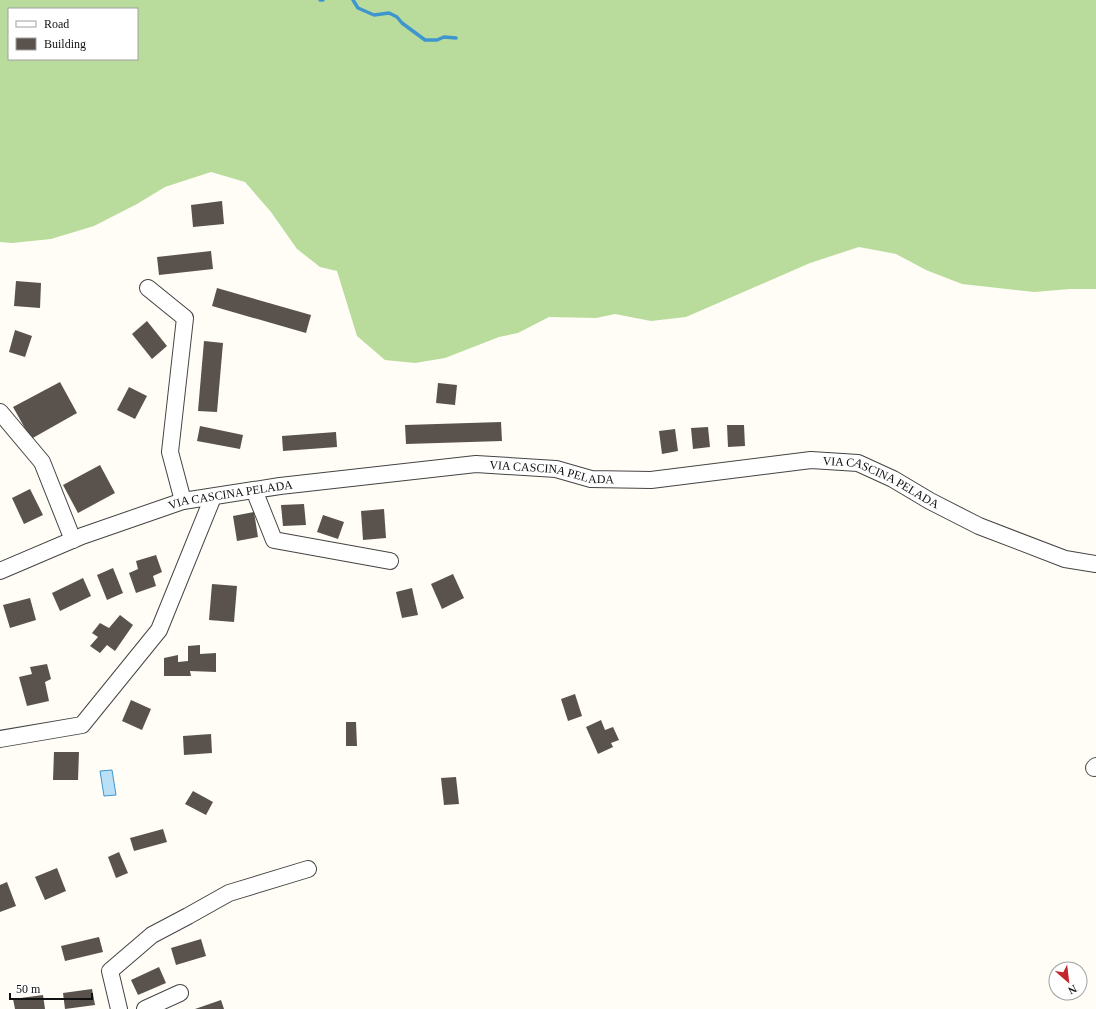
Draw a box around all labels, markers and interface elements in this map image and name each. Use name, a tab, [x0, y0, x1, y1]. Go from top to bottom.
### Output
legend	[8, 8, 138, 60]
text: Road	[44, 17, 69, 31]
text: Building	[44, 37, 86, 51]
street label: VIA CASCINA PELADA	[822, 454, 942, 512]
street label: VIA CASCINA PELADA	[489, 458, 615, 486]
street label: VIA CASCINA PELADA	[166, 478, 294, 513]
north arrow	[1048, 961, 1088, 1001]
scale bar	[10, 975, 92, 1001]
text: 50 m	[16, 982, 41, 996]
text: N	[1066, 983, 1079, 997]

